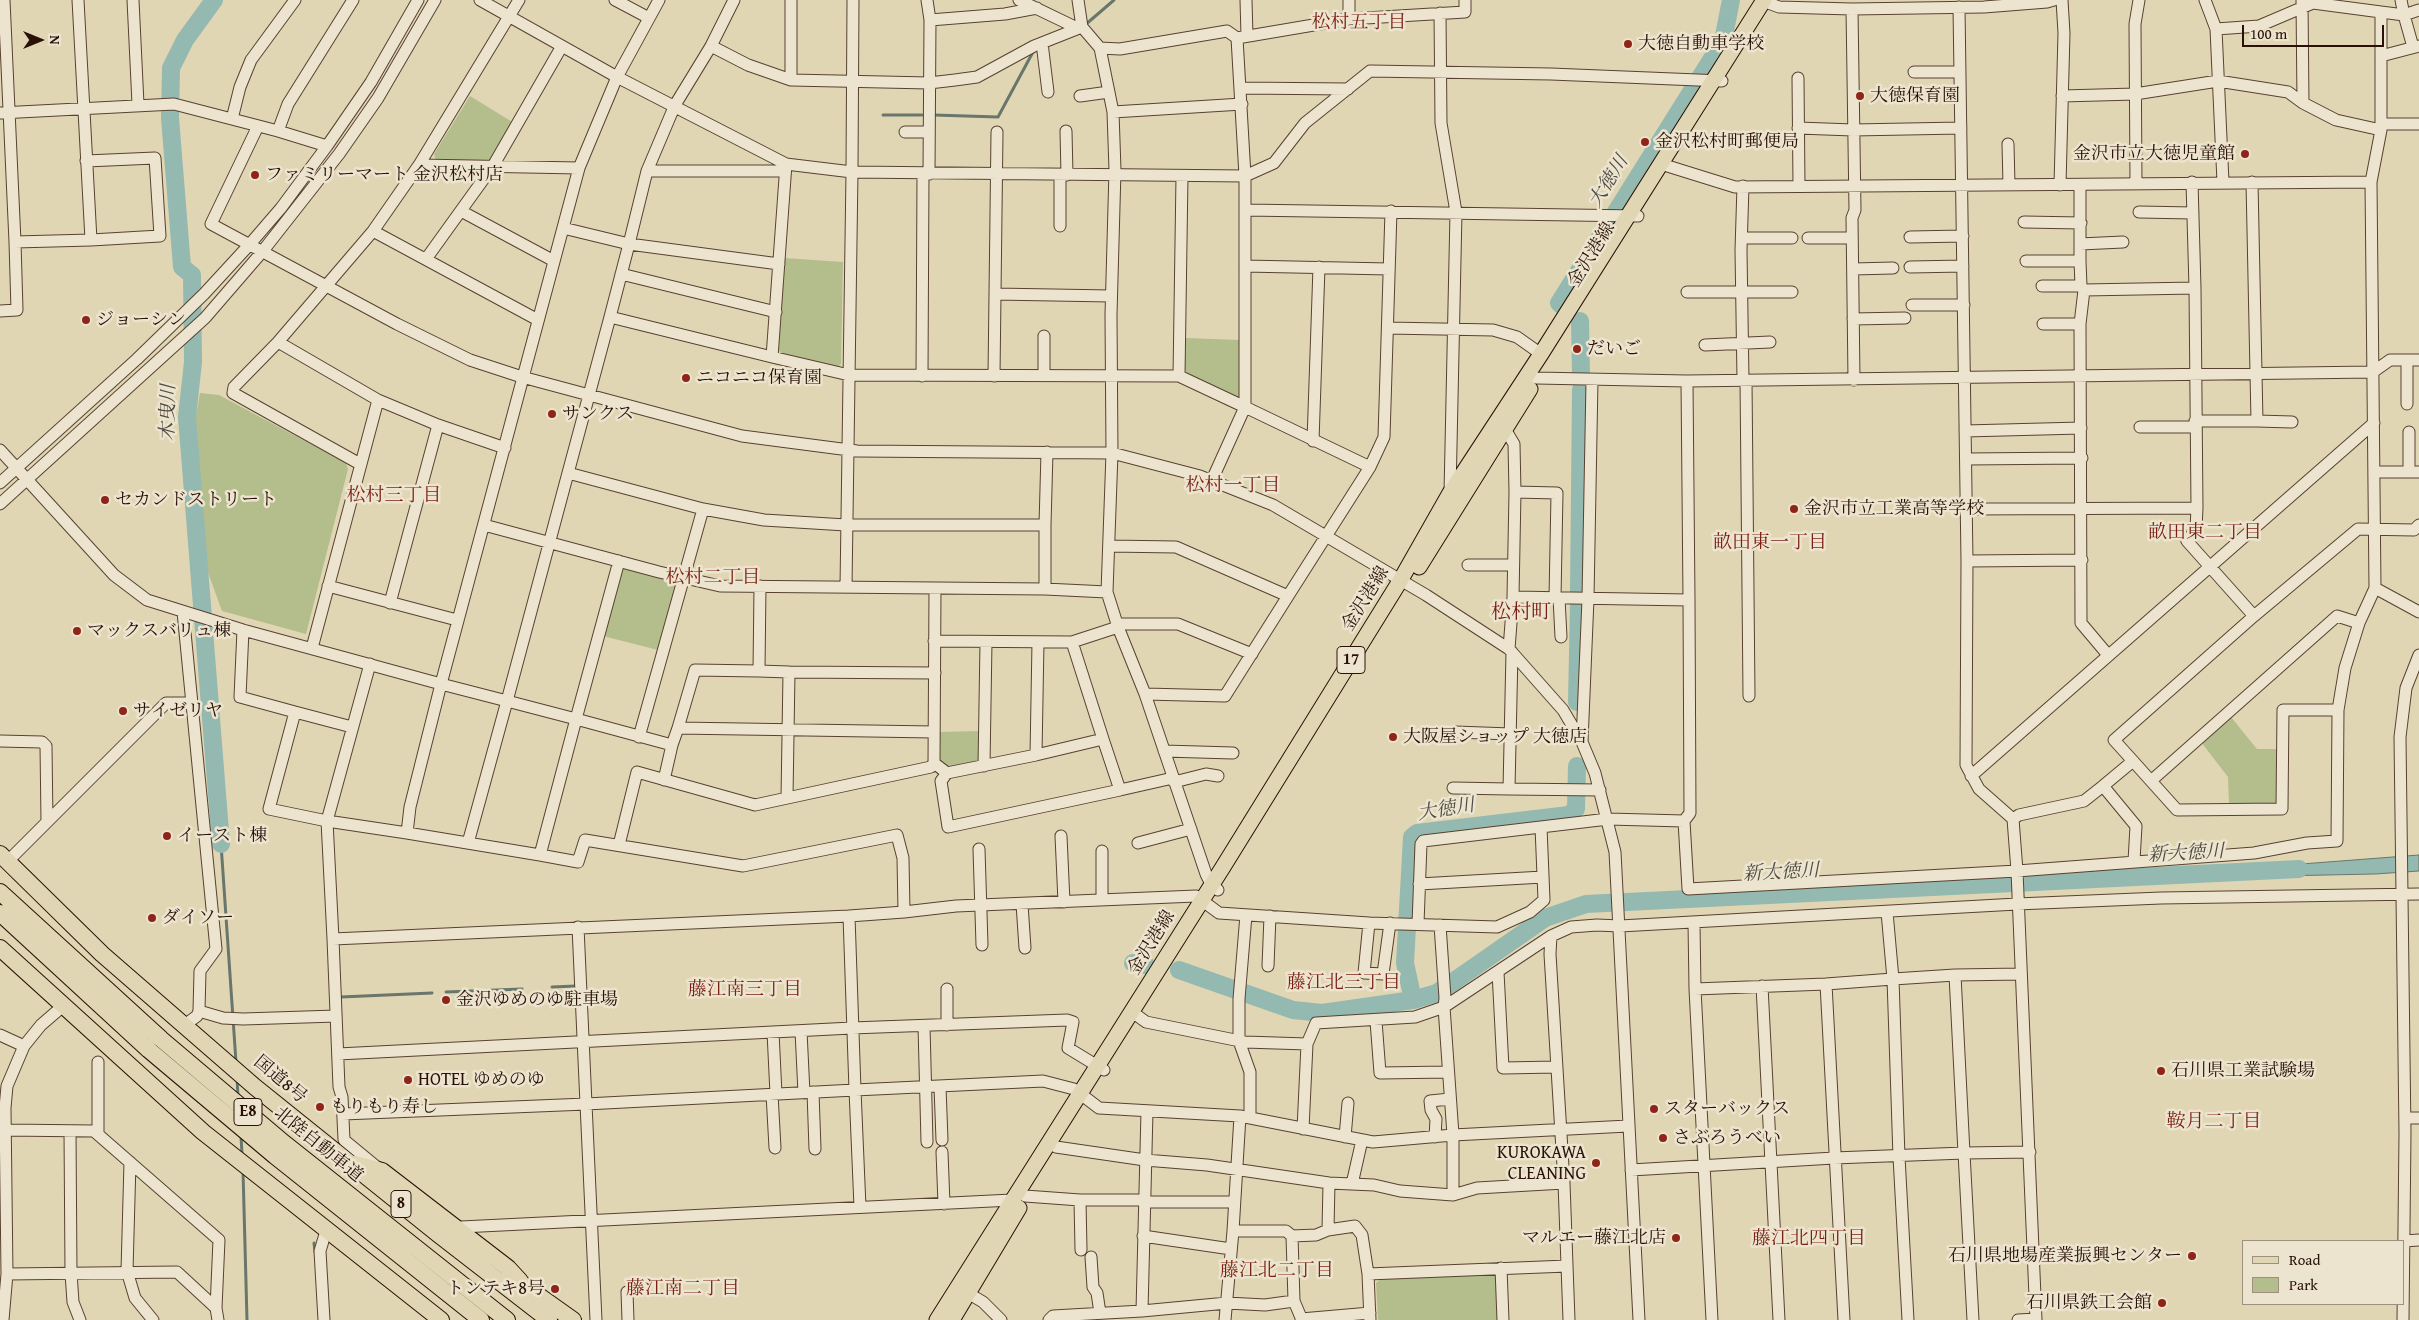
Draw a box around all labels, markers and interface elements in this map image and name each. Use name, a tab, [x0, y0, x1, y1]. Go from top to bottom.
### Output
district label: 松村五丁目	[1312, 12, 1406, 34]
north arrow	[15, 15, 65, 65]
scale bar	[2244, 15, 2386, 47]
text: 100 m	[2250, 23, 2287, 44]
place label: 大徳自動車学校	[1638, 33, 1764, 55]
text: N	[45, 35, 65, 45]
marker: 大徳自動車学校	[1622, 38, 1634, 50]
place label: 大徳保育園	[1870, 85, 1960, 107]
marker: 大徳保育園	[1854, 90, 1866, 102]
place label: 金沢松村町郵便局	[1655, 131, 1799, 153]
marker: 金沢松村町郵便局	[1639, 136, 1651, 148]
place label: 金沢市立大徳児童館	[2073, 143, 2235, 165]
marker: 金沢市立大徳児童館	[2239, 148, 2251, 160]
water label: 大徳川	[1584, 152, 1634, 212]
place label: ファミリーマート 金沢松村店	[265, 164, 503, 186]
marker: ファミリーマート 金沢松村店	[249, 169, 261, 181]
street label: 金沢港線	[1564, 219, 1620, 291]
place label: ジョーシン	[96, 309, 186, 331]
marker: ジョーシン	[80, 314, 92, 326]
place label: だいご	[1587, 338, 1641, 360]
marker: だいご	[1571, 343, 1583, 355]
place label: ニコニコ保育園	[696, 367, 822, 389]
marker: ニコニコ保育園	[680, 372, 692, 384]
water label: 木曳川	[157, 384, 181, 442]
place label: サンクス	[562, 403, 634, 425]
marker: サンクス	[546, 408, 558, 420]
district label: 松村一丁目	[1186, 475, 1280, 497]
district label: 松村三丁目	[347, 485, 441, 507]
place label: セカンドストリート	[115, 489, 277, 511]
marker: セカンドストリート	[99, 494, 111, 506]
place label: 金沢市立工業高等学校	[1804, 498, 1984, 520]
marker: 金沢市立工業高等学校	[1788, 503, 1800, 515]
district label: 畝田東二丁目	[2148, 522, 2262, 544]
district label: 畝田東一丁目	[1713, 532, 1827, 554]
street label: 金沢港線	[1338, 563, 1394, 635]
district label: 松村二丁目	[666, 567, 760, 589]
district label: 松村町	[1491, 601, 1551, 625]
place label: マックスバリュ棟	[87, 620, 231, 642]
marker: マックスバリュ棟	[71, 625, 83, 637]
road number: 17	[1337, 646, 1365, 674]
place label: サイゼリヤ	[133, 700, 223, 722]
marker: サイゼリヤ	[117, 705, 129, 717]
place label: 大阪屋ショップ 大徳店	[1403, 726, 1587, 748]
marker: 大阪屋ショップ 大徳店	[1387, 731, 1399, 743]
water label: 大徳川	[1416, 794, 1476, 826]
place label: イースト棟	[177, 825, 267, 847]
marker: イースト棟	[161, 830, 173, 842]
water label: 新大徳川	[2147, 841, 2225, 867]
water label: 新大徳川	[1742, 860, 1820, 886]
place label: ダイソー	[162, 907, 234, 929]
street label: 金沢港線	[1124, 907, 1180, 979]
marker: ダイソー	[146, 912, 158, 924]
district label: 藤江北三丁目	[1287, 972, 1401, 994]
district label: 藤江南三丁目	[688, 979, 802, 1001]
place label: 金沢ゆめのゆ駐車場	[456, 989, 618, 1011]
marker: 金沢ゆめのゆ駐車場	[440, 994, 452, 1006]
street label: 国道8号	[249, 1052, 311, 1108]
place label: 石川県工業試験場	[2171, 1060, 2315, 1082]
marker: 石川県工業試験場	[2155, 1065, 2167, 1077]
place label: HOTEL ゆめのゆ	[418, 1069, 545, 1091]
marker: HOTEL ゆめのゆ	[402, 1074, 414, 1086]
place label: もりもり寿し	[330, 1096, 438, 1118]
road number: E8	[234, 1098, 262, 1126]
place label: スターバックス	[1664, 1098, 1790, 1120]
marker: もりもり寿し	[314, 1101, 326, 1113]
street label: 北陸自動車道	[269, 1103, 367, 1187]
marker: スターバックス	[1648, 1103, 1660, 1115]
district label: 鞍月二丁目	[2167, 1111, 2261, 1133]
place label: さぶろうべい	[1673, 1127, 1781, 1149]
marker: さぶろうべい	[1657, 1132, 1669, 1144]
place label: KUROKAWA CLEANING	[1497, 1142, 1586, 1184]
marker: KUROKAWA CLEANING	[1590, 1157, 1602, 1169]
road number: 8	[391, 1190, 411, 1218]
place label: マルエー藤江北店	[1522, 1227, 1666, 1249]
district label: 藤江北四丁目	[1752, 1228, 1866, 1250]
marker: マルエー藤江北店	[1670, 1232, 1682, 1244]
legend	[2242, 1240, 2404, 1305]
place label: 石川県地場産業振興センター	[1948, 1245, 2182, 1267]
text: Road	[2289, 1249, 2320, 1270]
marker: 石川県地場産業振興センター	[2186, 1250, 2198, 1262]
district label: 藤江北二丁目	[1220, 1260, 1334, 1282]
text: Park	[2289, 1274, 2318, 1295]
place label: トンテキ8号	[446, 1278, 545, 1300]
district label: 藤江南二丁目	[626, 1278, 740, 1300]
marker: トンテキ8号	[549, 1283, 561, 1295]
place label: 石川県鉄工会館	[2026, 1292, 2152, 1314]
marker: 石川県鉄工会館	[2156, 1297, 2168, 1309]

